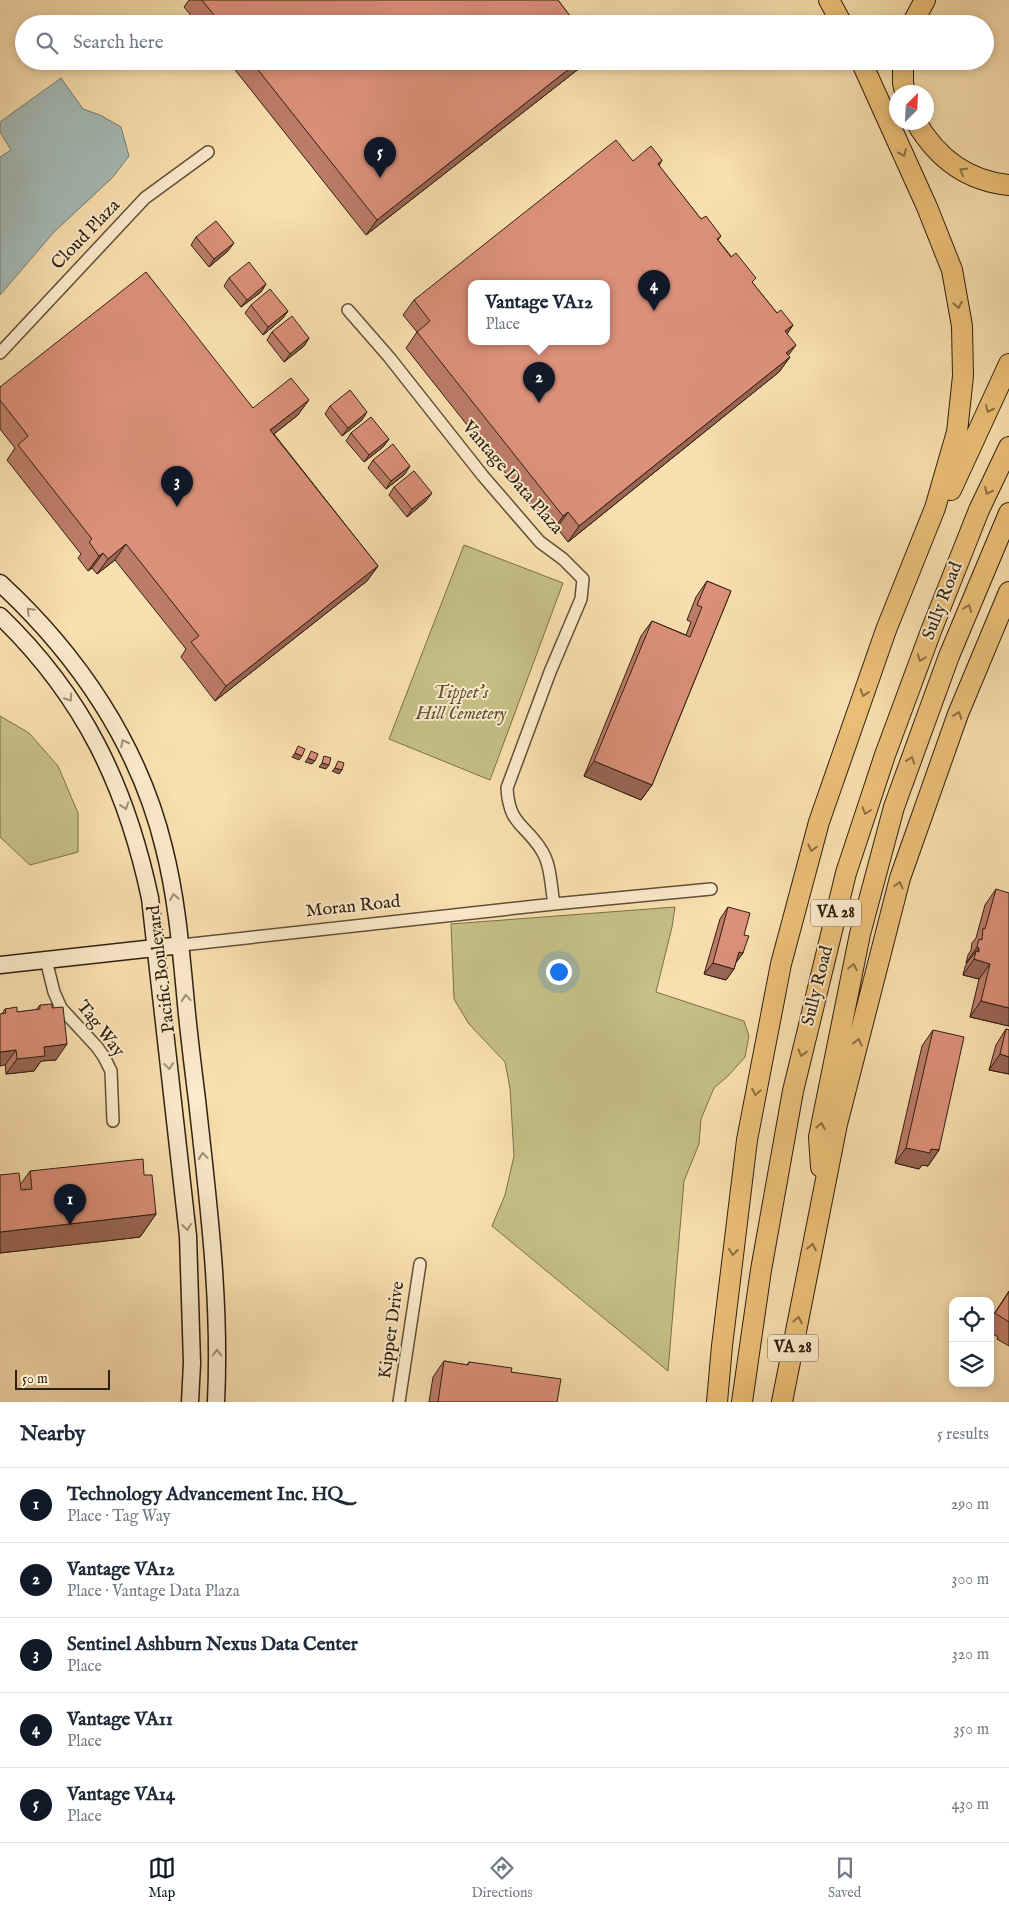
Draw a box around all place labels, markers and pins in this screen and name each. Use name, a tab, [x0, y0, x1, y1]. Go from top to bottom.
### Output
pin: 5	[364, 137, 396, 178]
pin: 4	[638, 270, 670, 311]
pin: 2	[523, 362, 555, 403]
pin: 3	[161, 466, 193, 507]
pin: 1	[54, 1184, 86, 1225]

